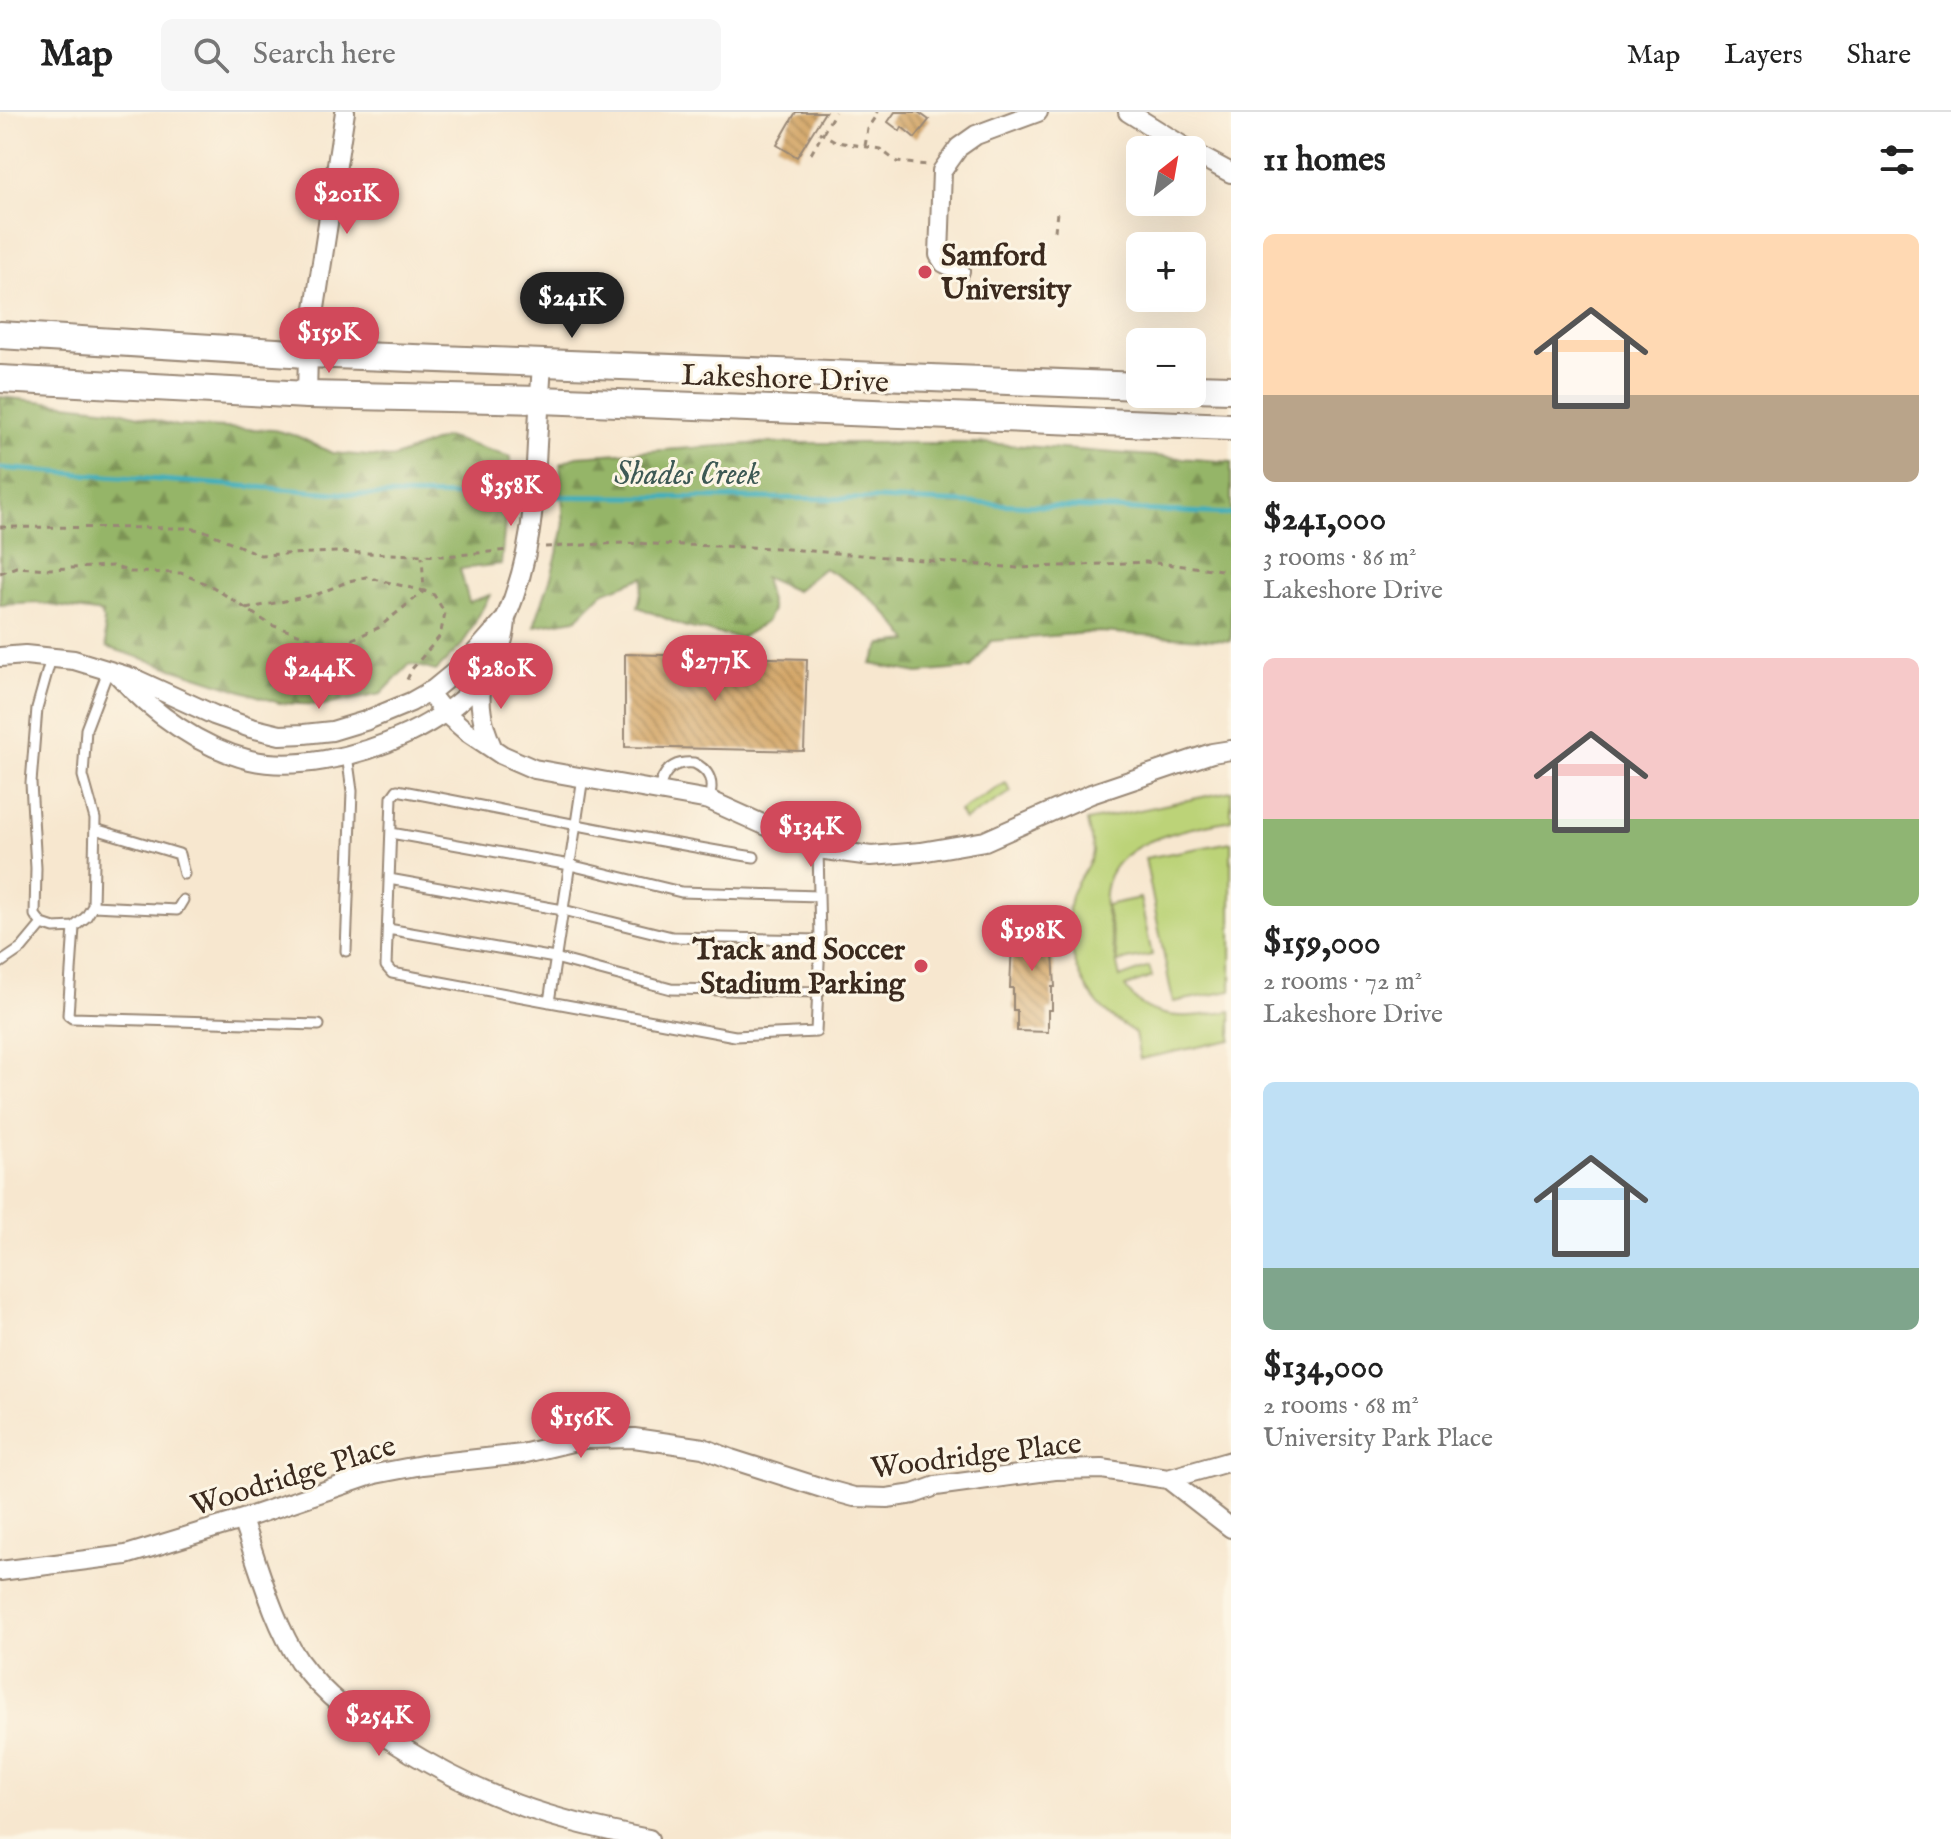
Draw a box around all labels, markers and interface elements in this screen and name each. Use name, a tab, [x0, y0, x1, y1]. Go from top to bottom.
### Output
search box	[161, 19, 721, 91]
text: Map	[40, 31, 113, 79]
icon: search	[189, 33, 233, 77]
text: Search here	[253, 36, 396, 74]
text: Map	[1627, 38, 1680, 73]
text: Layers	[1724, 38, 1803, 73]
text: Share	[1847, 38, 1911, 73]
north arrow	[1126, 136, 1206, 216]
map controls	[1126, 136, 1206, 408]
icon: filters	[1875, 138, 1919, 182]
text: 11 homes	[1263, 139, 1386, 182]
pin: $201K	[291, 168, 403, 236]
text: $201K	[313, 177, 381, 210]
button: +	[1126, 232, 1206, 312]
place label: Samford University	[941, 238, 1072, 310]
marker: Samford University	[916, 263, 934, 281]
pin: $241K	[516, 272, 628, 340]
text: $241K	[538, 281, 606, 314]
icon: home	[1519, 286, 1663, 430]
pin: $159K	[273, 307, 385, 375]
text: $159K	[297, 316, 361, 349]
button: −	[1126, 328, 1206, 408]
street label: Lakeshore Drive	[681, 357, 889, 403]
water label: Shades Creek	[614, 455, 760, 496]
pin: $358K	[455, 460, 567, 528]
text: $358K	[480, 469, 542, 502]
text: $241,000	[1263, 498, 1386, 541]
text: 3 rooms · 86 m²	[1263, 541, 1416, 574]
text: Lakeshore Drive	[1263, 574, 1443, 607]
pin: $277K	[659, 635, 771, 703]
pin: $244K	[263, 643, 375, 711]
pin: $280K	[445, 643, 557, 711]
text: $277K	[680, 644, 750, 677]
text: $244K	[284, 652, 354, 685]
text: $280K	[467, 652, 535, 685]
icon: home	[1519, 710, 1663, 854]
pin: $134K	[755, 801, 867, 869]
text: $134K	[778, 810, 844, 843]
pin: $198K	[976, 905, 1088, 973]
text: $198K	[1000, 914, 1064, 947]
text: $159,000	[1263, 922, 1381, 965]
place label: Track and Soccer Stadium Parking	[691, 932, 907, 1004]
marker: Track and Soccer Stadium Parking	[912, 957, 930, 975]
text: 2 rooms · 72 m²	[1263, 965, 1422, 998]
text: Lakeshore Drive	[1263, 998, 1443, 1031]
icon: home	[1519, 1134, 1663, 1278]
text: $134,000	[1263, 1346, 1384, 1389]
text: 2 rooms · 68 m²	[1263, 1389, 1419, 1422]
pin: $156K	[525, 1392, 637, 1460]
text: $156K	[549, 1401, 613, 1434]
text: University Park Place	[1263, 1422, 1493, 1455]
street label: Woodridge Place	[869, 1425, 1084, 1489]
street label: Woodridge Place	[187, 1428, 401, 1526]
pin: $254K	[323, 1690, 435, 1758]
text: $254K	[345, 1699, 413, 1732]

